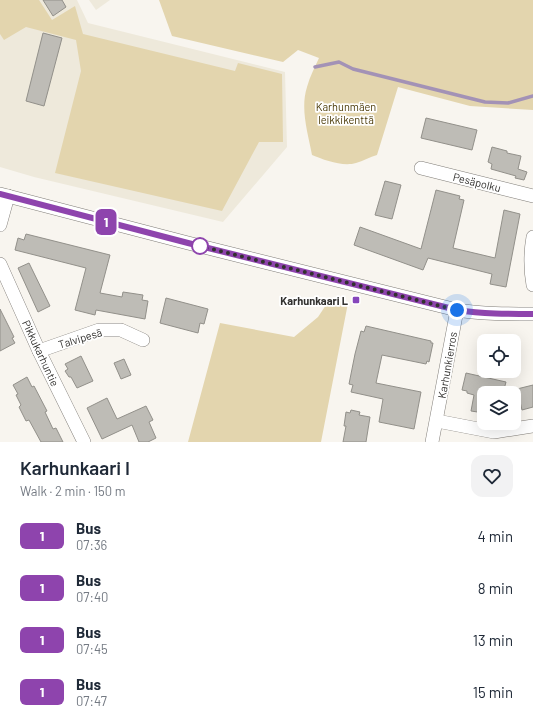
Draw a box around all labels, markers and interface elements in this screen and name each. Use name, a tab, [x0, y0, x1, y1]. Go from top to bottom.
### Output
park label: Karhunmäen leikkikenttä	[316, 100, 376, 126]
street label: Pesäpolku	[452, 170, 502, 194]
line badge: 1	[93, 209, 119, 235]
text: 1	[104, 213, 108, 230]
unlabelled marker	[191, 237, 209, 255]
place label: Karhunkaari L	[280, 294, 348, 307]
marker: Karhunkaari L	[351, 295, 361, 305]
your location	[447, 300, 467, 320]
street label: Pikkukarhuntie	[20, 318, 62, 388]
street label: Talvipesä	[57, 325, 103, 351]
street label: Karhunkierros	[435, 331, 459, 399]
map controls	[477, 334, 521, 430]
button: locate	[477, 334, 521, 378]
button: layers	[477, 386, 521, 430]
button: heart	[471, 455, 513, 497]
text: Karhunkaari I	[20, 456, 130, 479]
text: Walk · 2 min · 150 m	[20, 483, 125, 499]
text: Bus	[76, 519, 101, 537]
text: 1	[40, 527, 44, 544]
text: 4 min	[477, 527, 513, 545]
text: 07:36	[76, 537, 107, 553]
text: Bus	[76, 571, 101, 589]
text: 1	[40, 579, 44, 596]
text: 8 min	[478, 579, 513, 597]
text: 07:40	[76, 589, 108, 605]
text: Bus	[76, 623, 101, 641]
text: 1	[40, 631, 44, 648]
text: 13 min	[473, 631, 513, 649]
text: 07:45	[76, 641, 108, 657]
text: Bus	[76, 675, 101, 693]
text: 1	[40, 683, 44, 700]
text: 15 min	[473, 683, 513, 701]
text: 07:47	[76, 693, 107, 709]

